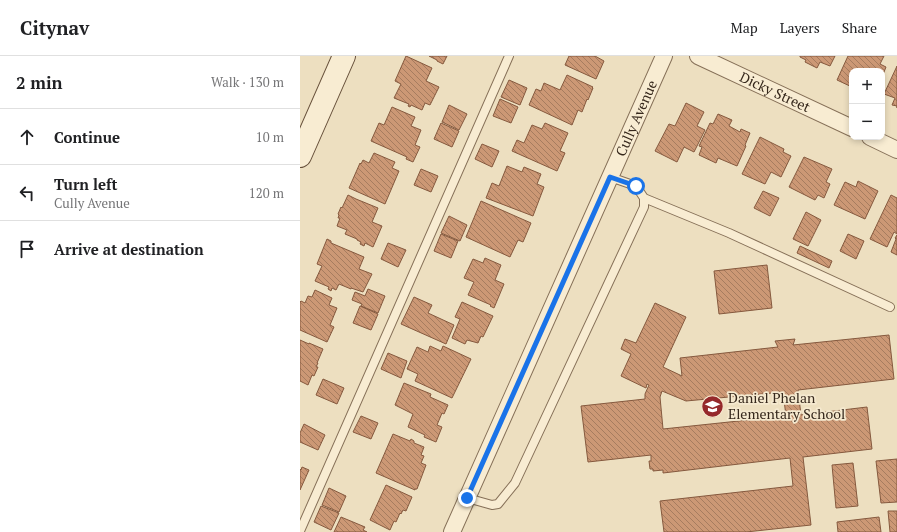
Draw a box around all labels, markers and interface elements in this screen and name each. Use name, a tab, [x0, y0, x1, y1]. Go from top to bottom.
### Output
text: Citynav	[20, 15, 89, 40]
text: Map	[731, 18, 758, 37]
text: Layers	[780, 18, 820, 37]
text: Share	[842, 18, 877, 37]
street label: Dicky Street	[737, 67, 814, 117]
map controls	[849, 68, 885, 140]
button: +	[849, 68, 885, 104]
text: 2 min	[16, 71, 63, 94]
text: Walk · 130 m	[211, 73, 284, 91]
street label: Cully Avenue	[611, 77, 661, 159]
button: −	[849, 104, 885, 140]
icon: ahead	[16, 126, 38, 148]
text: Continue	[54, 127, 120, 147]
text: 10 m	[256, 128, 284, 146]
text: Turn left	[54, 174, 118, 194]
route start	[627, 177, 645, 195]
icon: left	[16, 182, 38, 204]
text: 120 m	[249, 184, 284, 202]
text: Cully Avenue	[54, 194, 130, 212]
icon: arrive	[16, 238, 38, 260]
text: Arrive at destination	[54, 239, 204, 259]
place label: Daniel Phelan Elementary School	[728, 388, 845, 423]
school or university icon: Daniel Phelan Elementary School	[700, 393, 726, 419]
route end	[458, 489, 476, 507]

